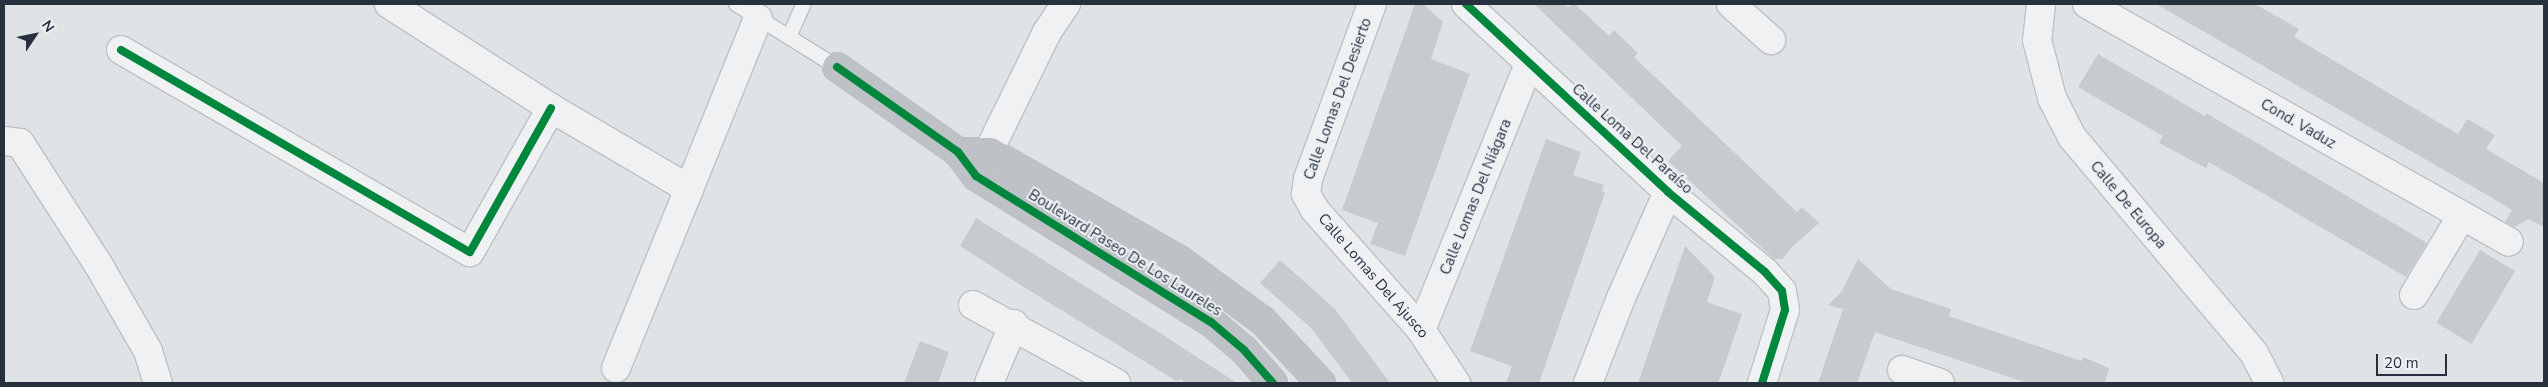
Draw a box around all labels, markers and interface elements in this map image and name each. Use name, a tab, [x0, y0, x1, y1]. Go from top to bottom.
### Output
north arrow	[10, 10, 60, 60]
street label: Calle Lomas Del Desierto	[1300, 15, 1376, 183]
text: N	[37, 17, 59, 36]
street label: Calle Loma Del Paraíso	[1568, 80, 1696, 198]
street label: Cond. Vaduz	[2257, 95, 2339, 153]
street label: Calle Lomas Del Niágara	[1436, 116, 1516, 278]
street label: Calle De Europa	[2086, 158, 2170, 252]
street label: Boulevard Paseo De Los Laureles	[1025, 186, 1225, 320]
street label: Calle Lomas Del Ajusco	[1314, 210, 1432, 342]
scale bar	[2378, 344, 2449, 376]
text: 20 m	[2384, 353, 2419, 373]

